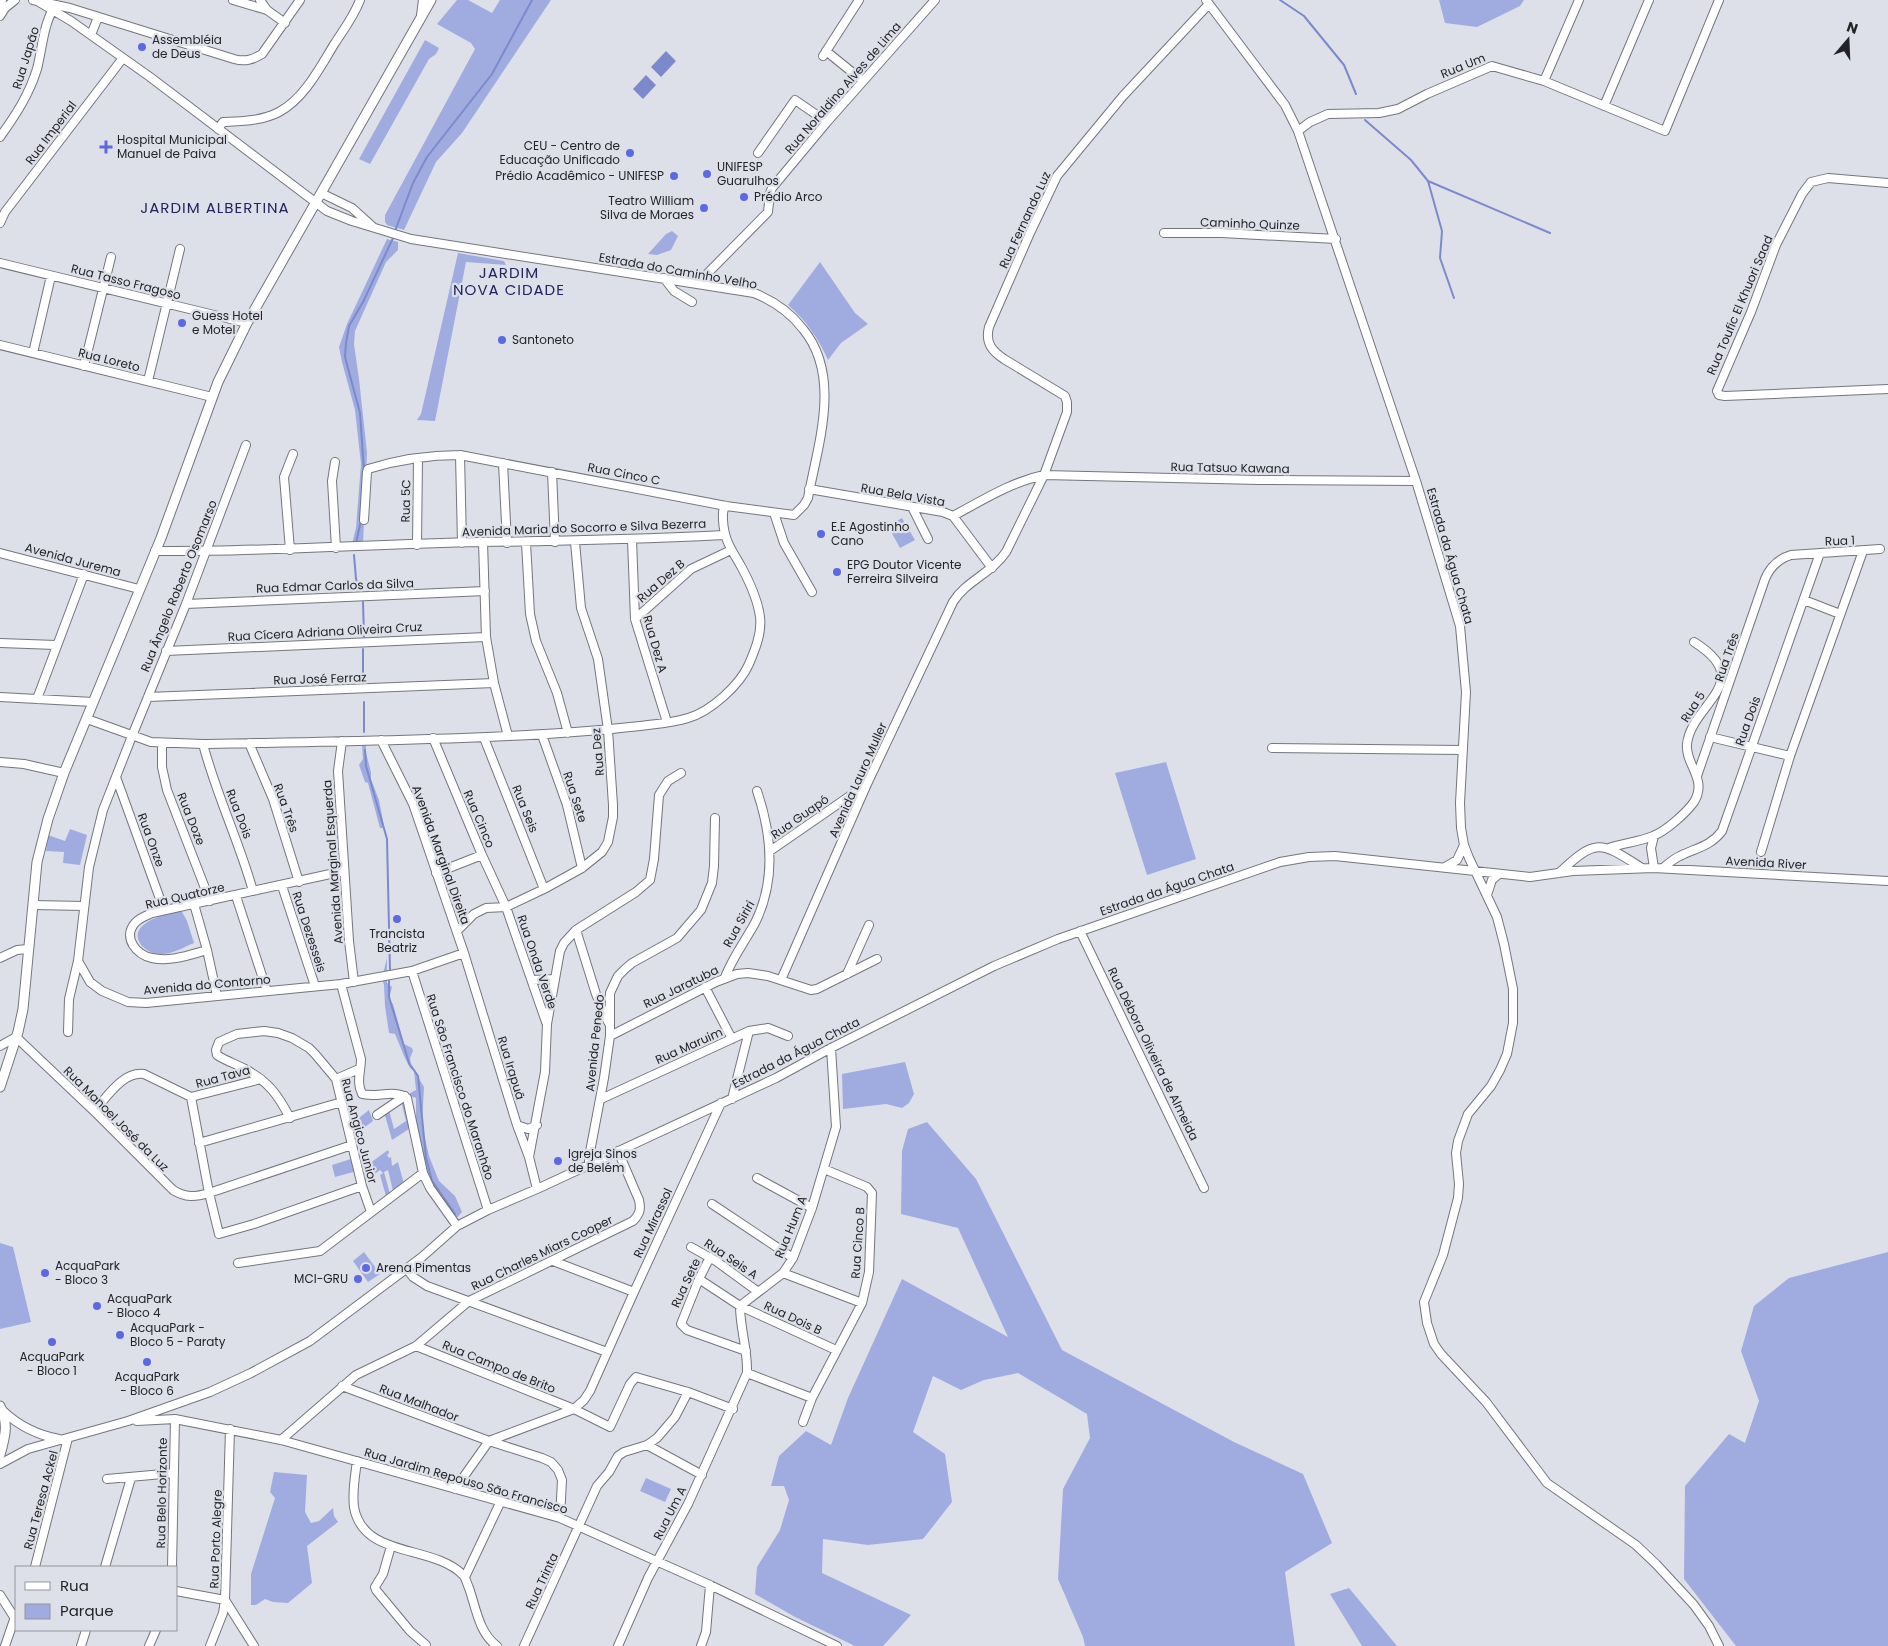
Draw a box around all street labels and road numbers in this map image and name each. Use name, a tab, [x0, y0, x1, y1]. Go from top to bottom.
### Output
street label: Rua Noraldino Alves de Lima	[781, 18, 905, 157]
street label: Rua Japão	[8, 24, 43, 91]
street label: Rua Um	[1438, 49, 1488, 82]
street label: Rua Imperial	[21, 97, 80, 168]
street label: Rua Fernando Luz	[995, 169, 1054, 271]
street label: Caminho Quinze	[1200, 213, 1300, 234]
street label: Rua Toufic El Khuori Saad	[1702, 232, 1777, 377]
street label: Estrada do Caminho Velho	[598, 248, 759, 293]
street label: Rua Tasso Fragoso	[69, 260, 183, 303]
street label: Rua Loreto	[76, 344, 142, 375]
street label: Rua Cinco C	[586, 458, 662, 489]
street label: Rua Tatsuo Kawana	[1170, 458, 1290, 477]
street label: Rua 5C	[397, 479, 414, 523]
street label: Rua Bela Vista	[860, 479, 947, 510]
street label: Estrada da Água Chata	[1423, 486, 1478, 626]
street label: Rua Ângelo Roberto Osomarso	[136, 497, 221, 674]
street label: Avenida Maria do Socorro e Silva Bezerra	[462, 515, 706, 540]
street label: Rua 1	[1825, 531, 1855, 550]
street label: Avenida Jurema	[23, 539, 123, 581]
street label: Rua Dez B	[633, 555, 688, 606]
street label: Rua Edmar Carlos da Silva	[256, 574, 414, 597]
street label: Rua Dez A	[639, 613, 672, 675]
street label: Rua Cícera Adriana Oliveira Cruz	[227, 618, 423, 645]
street label: Rua Três	[1710, 630, 1743, 684]
street label: Rua José Ferraz	[273, 668, 367, 689]
street label: Rua 5	[1676, 688, 1709, 726]
street label: Rua Dois	[1731, 694, 1764, 748]
street label: Avenida Lauro Muller	[824, 719, 891, 840]
street label: Rua Dez	[587, 728, 608, 777]
street label: Rua Sete	[559, 769, 592, 824]
street label: Avenida Marginal Esquerda	[318, 779, 347, 945]
street label: Rua Três	[270, 781, 303, 835]
street label: Rua Seis	[508, 782, 543, 835]
street label: Avenida Marginal Direita	[408, 783, 475, 927]
street label: Rua Dois	[222, 787, 257, 841]
street label: Rua Cinco	[460, 787, 499, 851]
street label: Rua Doze	[173, 790, 210, 848]
street label: Rua Guapó	[767, 790, 832, 843]
street label: Rua Onze	[134, 810, 169, 869]
street label: Avenida River	[1725, 852, 1808, 873]
street label: Estrada da Água Chata	[1097, 858, 1236, 920]
street label: Rua Quatorze	[144, 878, 226, 913]
street label: Rua Dezesseis	[288, 889, 331, 975]
street label: Rua Siriri	[719, 897, 758, 950]
street label: Rua Onda Verde	[513, 913, 562, 1011]
street label: Rua Jaratuba	[640, 961, 721, 1012]
street label: Rua Débora Oliveira de Almeida	[1104, 964, 1203, 1143]
street label: Avenida do Contorno	[143, 970, 272, 999]
street label: Rua São Francisco do Maranhão	[422, 992, 499, 1182]
street label: Avenida Penedo	[581, 993, 608, 1092]
street label: Estrada da Água Chata	[729, 1013, 862, 1092]
street label: Rua Maruim	[652, 1023, 725, 1068]
street label: Rua Irapuã	[494, 1034, 529, 1102]
street label: Rua Tava	[194, 1061, 252, 1092]
street label: Rua Manoel José da Luz	[60, 1062, 173, 1175]
street label: Rua Angico Junior	[337, 1076, 382, 1186]
street label: Rua Mirassol	[629, 1185, 676, 1261]
street label: Rua Hum A	[770, 1193, 811, 1261]
street label: Rua Cinco B	[847, 1207, 868, 1279]
street label: Rua Charles Miars Cooper	[468, 1211, 616, 1294]
street label: Rua Seis A	[701, 1234, 761, 1283]
street label: Rua Sete	[667, 1255, 704, 1310]
street label: Rua Dois B	[761, 1297, 825, 1338]
street label: Rua Campo de Brito	[440, 1336, 559, 1397]
street label: Rua Malhador	[377, 1380, 462, 1426]
street label: Rua Belo Horizonte	[152, 1437, 171, 1549]
street label: Rua Jardim Repouso São Francisco	[362, 1443, 570, 1518]
street label: Rua Teresa Ackel	[19, 1449, 62, 1551]
street label: Rua Um A	[649, 1483, 690, 1542]
street label: Rua Porto Alegre	[205, 1489, 226, 1589]
street label: Rua Trinta	[521, 1550, 562, 1612]

